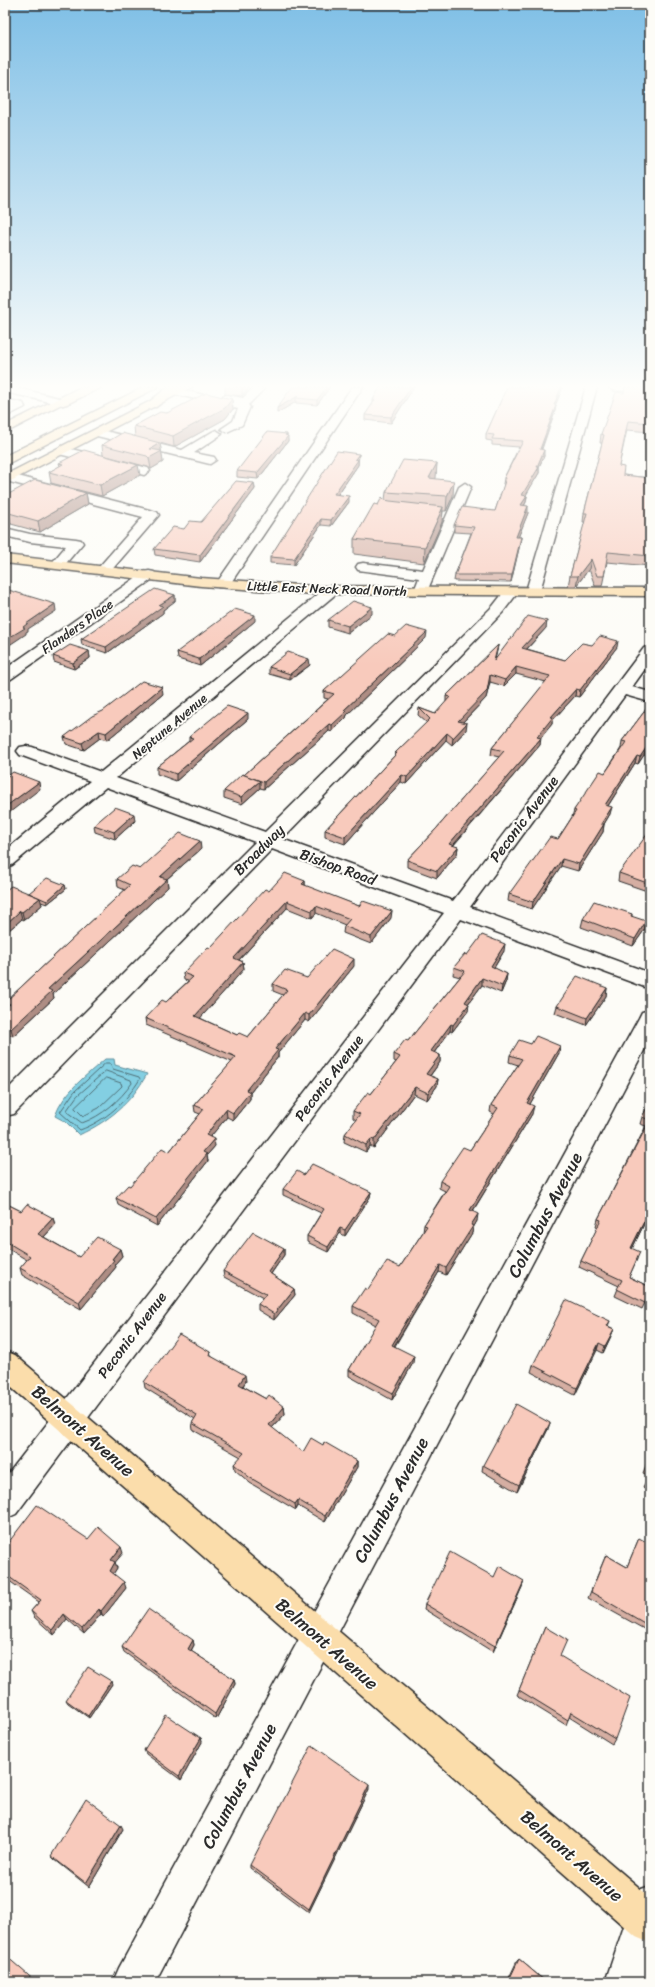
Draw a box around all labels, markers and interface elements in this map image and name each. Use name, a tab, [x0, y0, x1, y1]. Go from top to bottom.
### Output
street label: Little East Neck Road North	[247, 574, 407, 603]
street label: Flanders Place	[36, 593, 118, 660]
street label: Neptune Avenue	[126, 688, 212, 765]
street label: Peconic Avenue	[482, 770, 566, 868]
street label: Broadway	[227, 818, 291, 882]
street label: Bishop Road	[296, 841, 381, 893]
street label: Peconic Avenue	[287, 1029, 371, 1127]
street label: Columbus Avenue	[498, 1146, 592, 1284]
street label: Peconic Avenue	[90, 1286, 174, 1384]
street label: Belmont Avenue	[24, 1377, 142, 1485]
street label: Columbus Avenue	[344, 1431, 438, 1569]
street label: Belmont Avenue	[268, 1590, 386, 1698]
street label: Columbus Avenue	[192, 1717, 286, 1855]
street label: Belmont Avenue	[513, 1802, 631, 1910]

